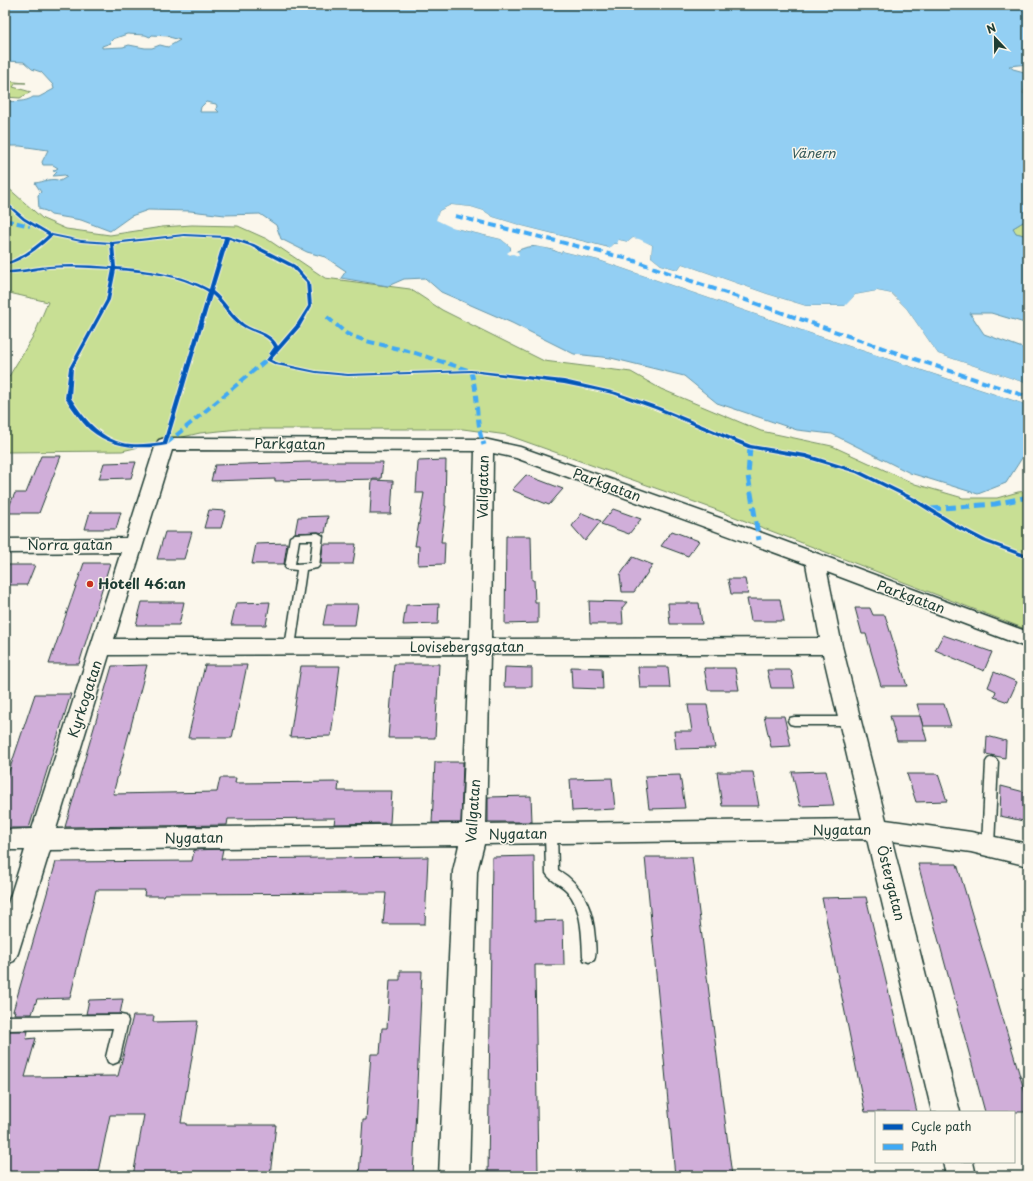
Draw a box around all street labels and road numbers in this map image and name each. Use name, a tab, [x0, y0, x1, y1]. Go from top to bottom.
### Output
street label: Parkgatan	[254, 432, 326, 455]
street label: Vallgatan	[471, 455, 494, 519]
street label: Parkgatan	[570, 462, 644, 507]
street label: Norra gatan	[27, 534, 113, 555]
street label: Parkgatan	[874, 574, 948, 619]
street label: Lovisebergsgatan	[410, 636, 524, 657]
street label: Kyrkogatan	[62, 657, 107, 740]
street label: Vallgatan	[460, 778, 485, 844]
street label: Nygatan	[812, 818, 872, 841]
street label: Nygatan	[488, 822, 548, 845]
street label: Nygatan	[164, 826, 224, 849]
street label: Östergatan	[872, 843, 911, 923]

